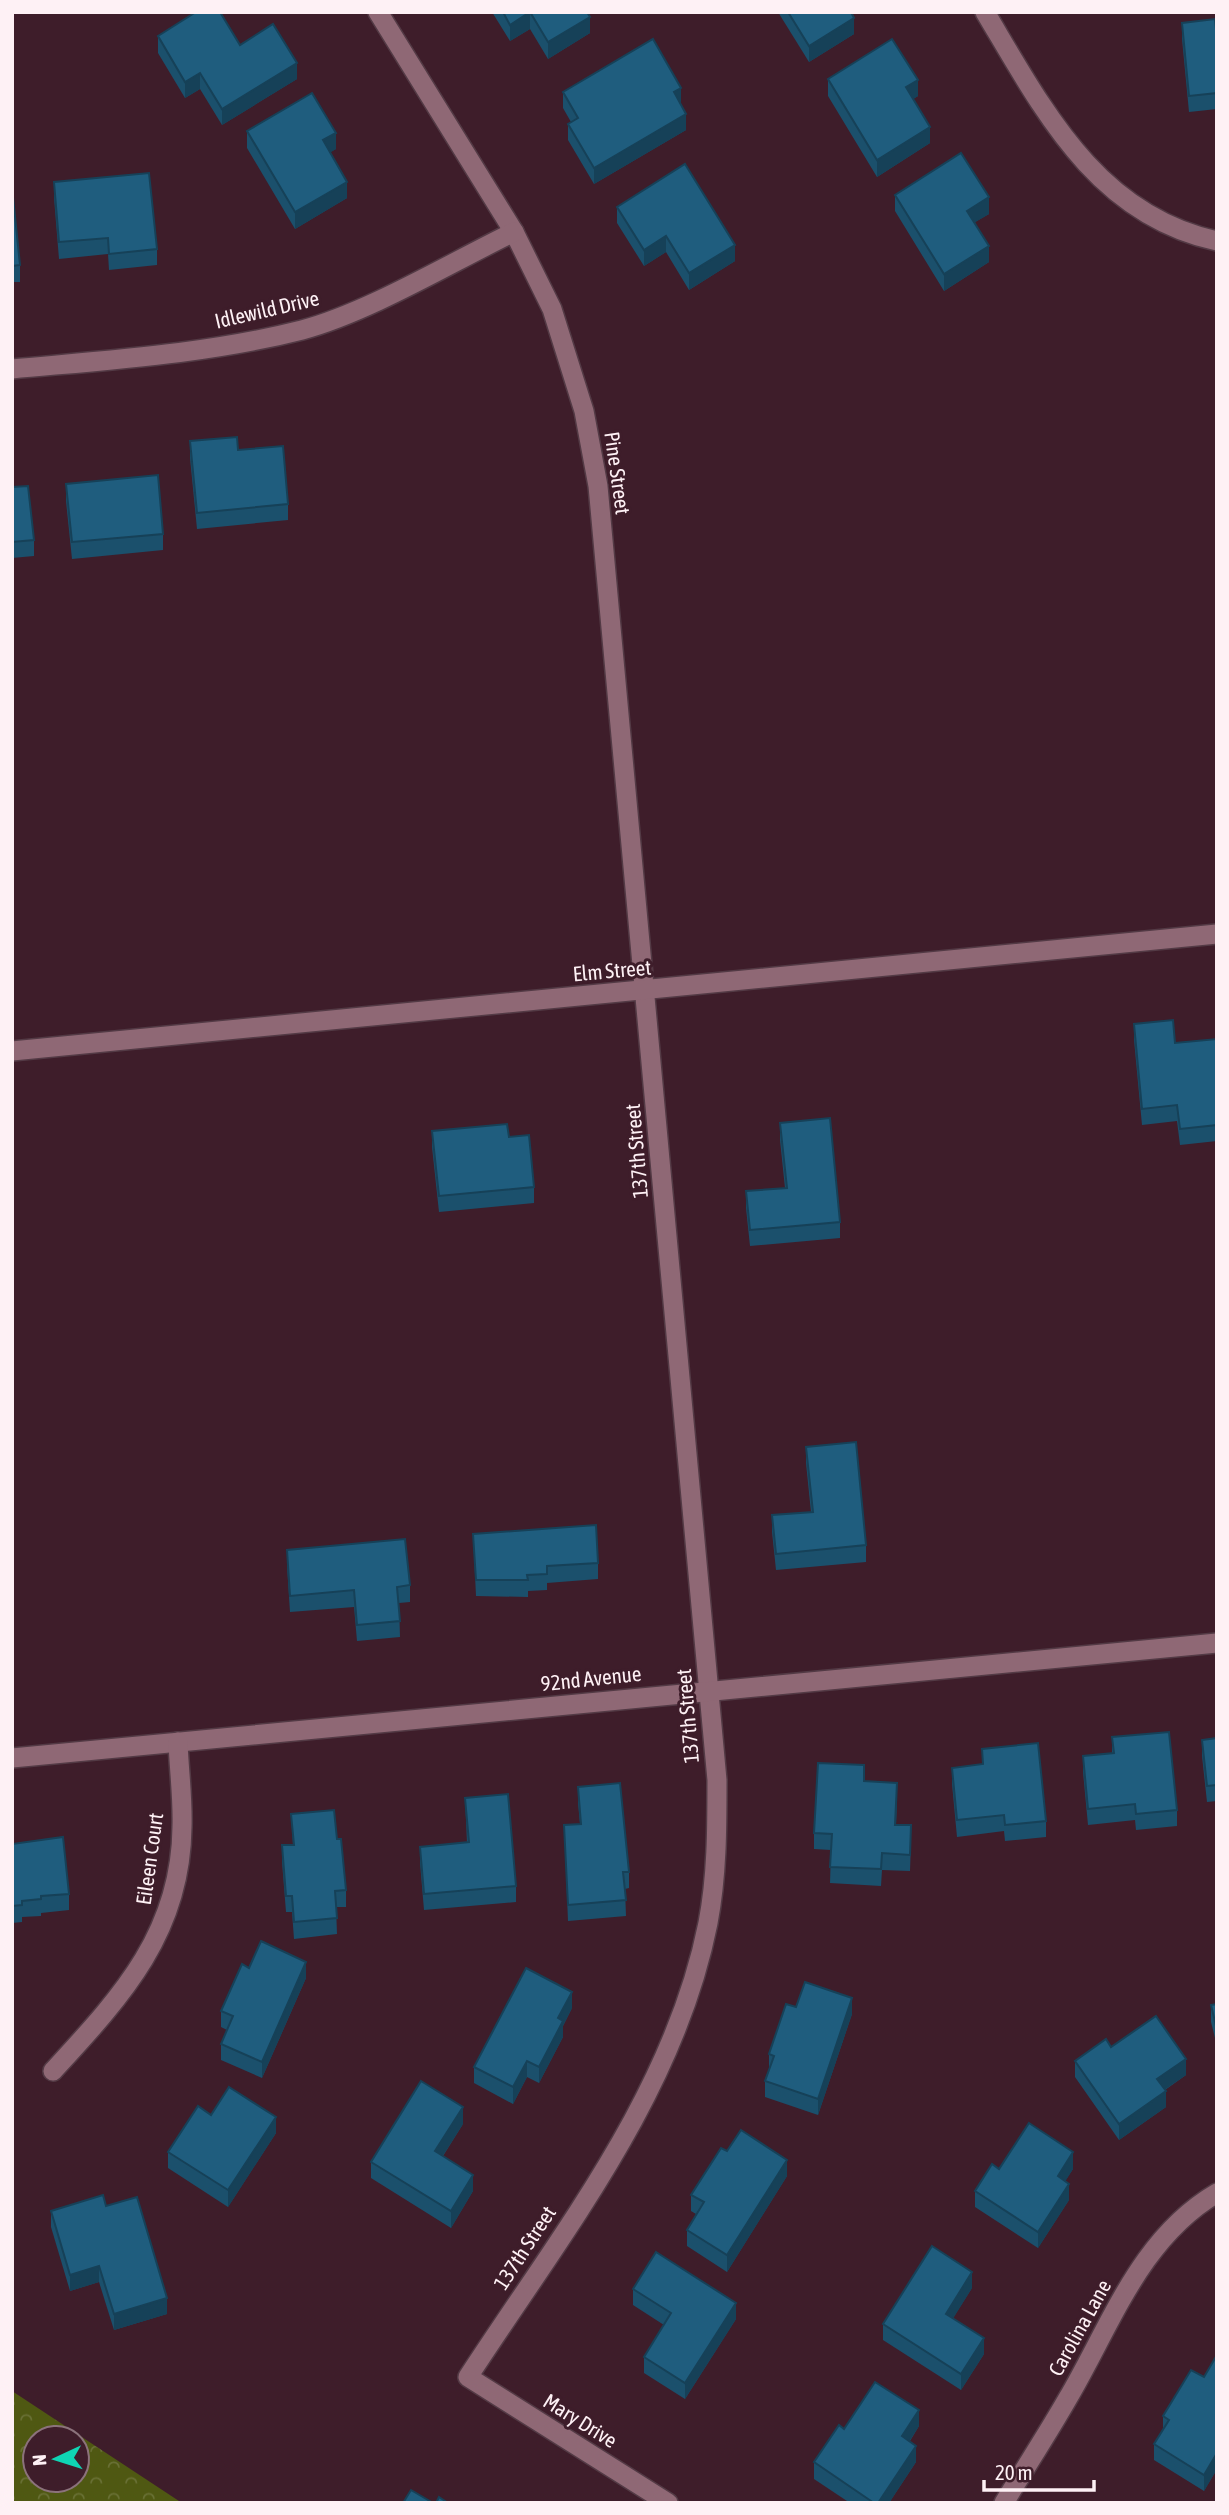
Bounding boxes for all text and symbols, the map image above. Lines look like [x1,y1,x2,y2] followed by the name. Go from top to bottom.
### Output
[212,285,321,333] street label: Idlewild Drive
[600,430,636,516] street label: Pine Street
[572,955,652,985] street label: Elm Street
[620,1103,652,1199] street label: 137th Street
[539,1661,642,1695] street label: 92nd Avenue
[671,1668,703,1764] street label: 137th Street
[131,1811,167,1906] street label: Eileen Court
[488,2201,560,2294] street label: 137th Street
[1043,2275,1115,2380] street label: Carolina Lane
[539,2388,622,2452] street label: Mary Drive
[21,2424,91,2494] north arrow
[984,2448,1094,2492] scale bar
[28,2454,50,2467] text: N
[995,2460,1033,2484] text: 20 m

